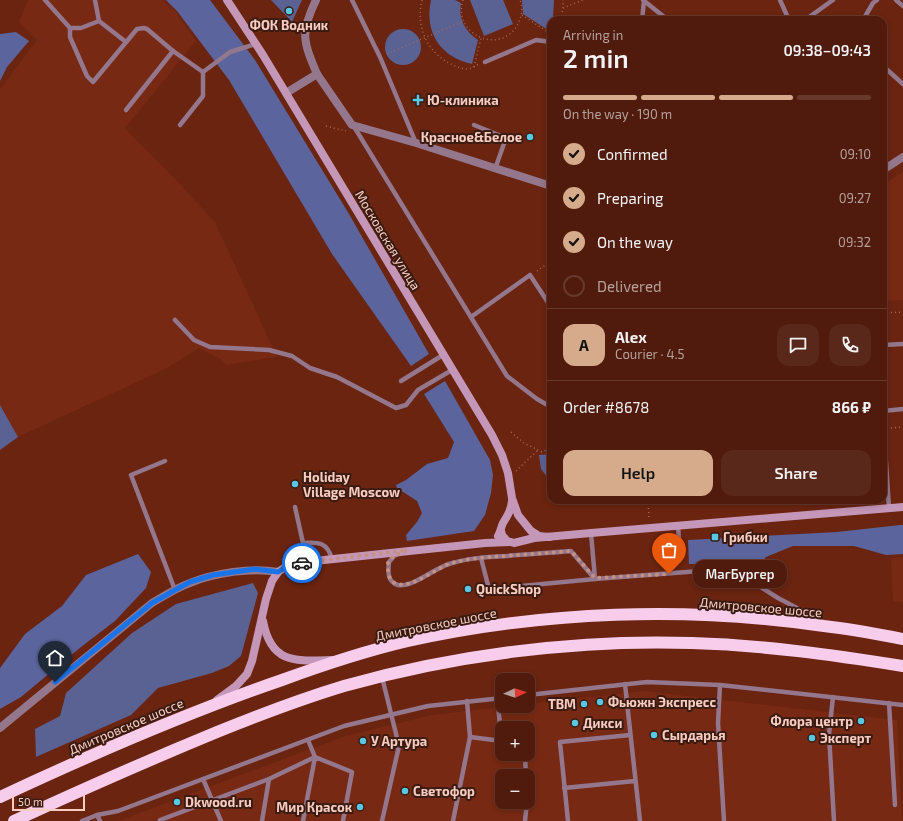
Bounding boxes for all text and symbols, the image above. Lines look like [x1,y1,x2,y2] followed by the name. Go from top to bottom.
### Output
[284,6,294,16] marker: ФОК Водник
[250,17,329,33] place label: ФОК Водник
[563,27,623,43] text: Arriving in
[783,41,871,59] text: 09:38–09:43
[563,42,629,73] text: 2 min
[427,92,499,108] place label: Ю-клиника
[412,94,424,106] marker: Ю-клиника
[563,106,672,122] text: On the way · 190 m
[421,129,522,145] place label: Красное&Белое
[525,132,535,142] marker: Красное&Белое
[563,143,585,165] icon: check
[597,145,668,163] text: Confirmed
[840,146,871,162] text: 09:10
[352,187,424,293] street label: Московская улица
[563,187,585,209] icon: check
[597,189,663,207] text: Preparing
[839,190,871,206] text: 09:27
[563,231,585,253] icon: check
[597,233,673,251] text: On the way
[838,234,871,250] text: 09:32
[597,277,662,295] text: Delivered
[777,324,819,366] button: chat
[829,324,871,366] button: phone
[615,328,647,346] text: Alex
[579,336,589,354] text: A
[615,346,684,362] text: Courier · 4.5
[563,398,649,416] text: Order #8678
[832,398,871,416] text: 866 ₽
[563,450,713,496] button: Help
[721,450,871,496] button: Share
[303,469,400,500] place label: Holiday Village Moscow
[290,479,300,489] marker: Holiday Village Moscow
[723,529,768,545] place label: Грибки
[710,532,720,542] marker: Грибки
[652,533,686,574] pin
[658,539,680,561] icon: bag
[282,543,322,583] courier
[291,552,313,574] icon: car
[693,560,787,588] callout: МагБургер
[706,566,774,582] text: МагБургер
[476,581,541,598] place label: QuickShop
[463,584,473,594] marker: QuickShop
[699,594,823,620] street label: Дмитровское шоссе
[374,604,498,644] street label: Дмитровское шоссе
[38,641,72,682] pin
[44,647,66,669] icon: home
[495,673,535,713] north arrow
[495,673,535,809] map controls
[608,694,716,710] place label: Фьюжн Экспресс
[66,695,186,757] street label: Дмитровское шоссе
[548,696,576,712] place label: ТВМ
[595,697,605,707] marker: Фьюжн Экспресс
[579,699,589,709] marker: ТВМ
[771,713,853,729] place label: Флора центр
[583,715,622,731] place label: Дикси
[856,716,866,726] marker: Флора центр
[570,718,580,728] marker: Дикси
[495,721,535,761] button: +
[662,727,726,743] place label: Сырдарья
[649,730,659,740] marker: Сырдарья
[820,730,872,746] place label: Эксперт
[371,733,427,749] place label: У Артура
[807,733,817,743] marker: Эксперт
[358,736,368,746] marker: У Артура
[495,769,535,809] button: −
[413,783,475,799] place label: Светофор
[400,786,410,796] marker: Светофор
[12,793,85,812] scale bar
[185,794,252,810] place label: Dkwood.ru
[18,795,43,808] text: 50 m
[172,797,182,807] marker: Dkwood.ru
[276,799,353,815] place label: Мир Красок
[355,802,365,812] marker: Мир Красок

